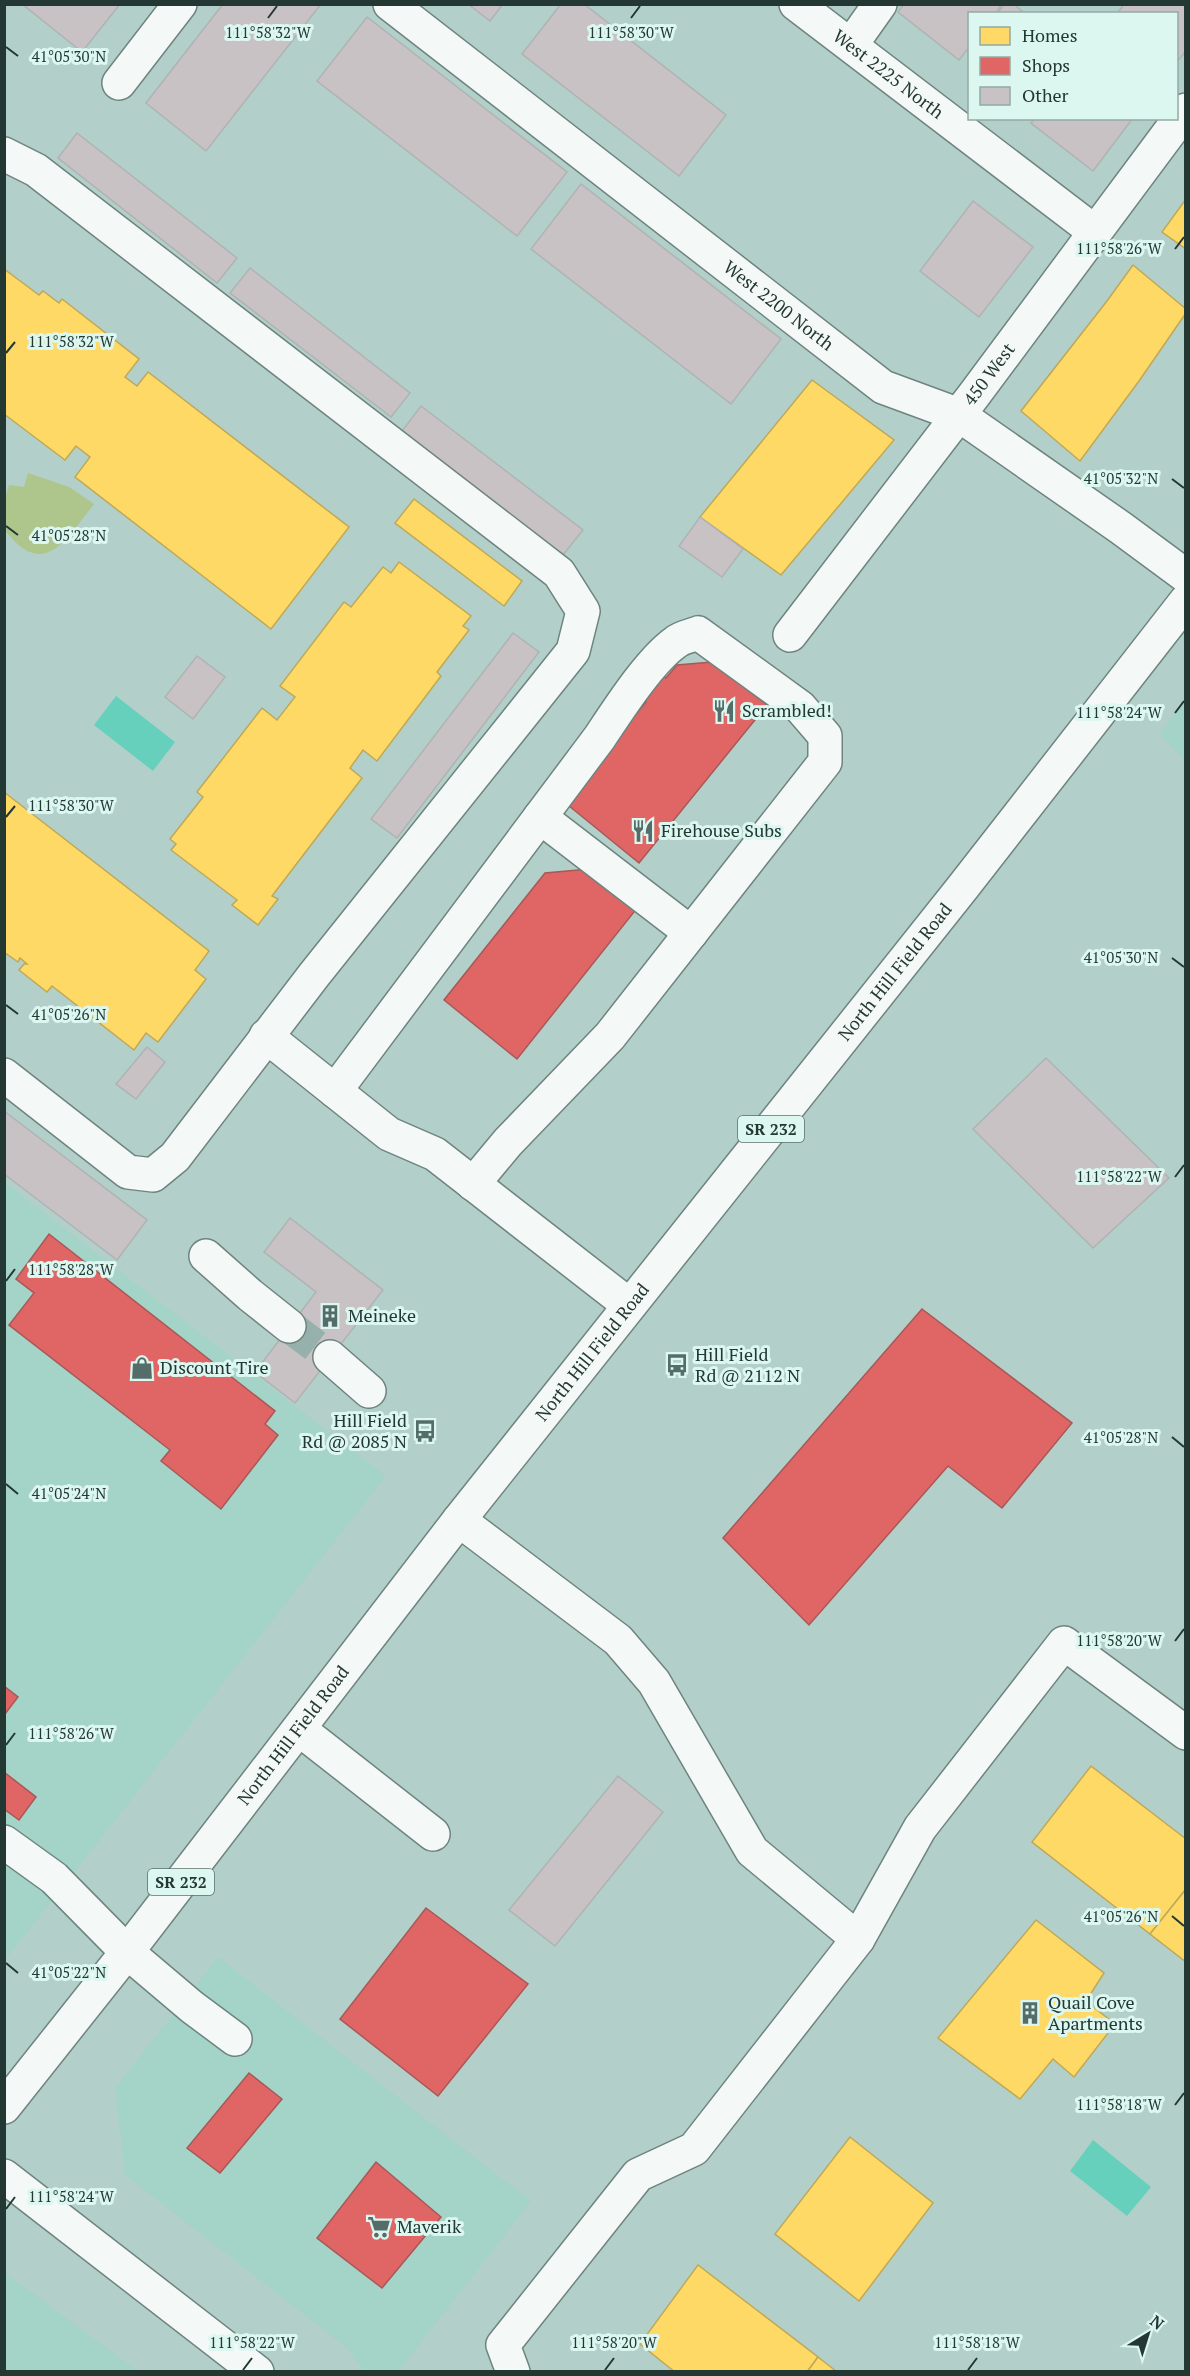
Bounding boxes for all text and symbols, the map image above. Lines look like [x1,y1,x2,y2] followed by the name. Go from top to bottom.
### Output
[968,12,1178,120] legend
[225,22,312,42] text: 111°58'32"W
[588,22,675,42] text: 111°58'30"W
[828,23,950,124] street label: West 2225 North
[1022,23,1077,47] text: Homes
[32,46,106,66] text: 41°05'30"N
[1022,53,1070,77] text: Shops
[1022,83,1069,107] text: Other
[1076,238,1163,258] text: 111°58'26"W
[719,255,840,356] street label: West 2200 North
[28,331,115,351] text: 111°58'32"W
[957,337,1020,410] street label: 450 West
[1084,468,1158,488] text: 41°05'32"N
[32,525,106,545] text: 41°05'28"N
[711,698,737,724] restaurant icon: Scrambled!
[742,698,832,722] place label: Scrambled!
[1076,702,1163,722] text: 111°58'24"W
[28,795,115,815] text: 111°58'30"W
[630,818,656,844] restaurant icon: Firehouse Subs
[661,818,782,842] place label: Firehouse Subs
[832,898,957,1045] street label: North Hill Field Road
[1084,947,1158,967] text: 41°05'30"N
[32,1004,106,1024] text: 41°05'26"N
[738,1116,804,1142] road number: SR 232
[1076,1166,1163,1186] text: 111°58'22"W
[28,1259,115,1279] text: 111°58'28"W
[529,1278,654,1426] street label: North Hill Field Road
[317,1303,343,1329] building icon: Meineke
[348,1303,416,1327] place label: Meineke
[695,1342,800,1387] place label: Hill Field Rd @ 2112 N
[664,1352,690,1378] bus stop icon: Hill Field Rd @ 2112 N
[129,1355,155,1381] shop icon: Discount Tire
[160,1355,269,1379] place label: Discount Tire
[302,1408,407,1453] place label: Hill Field Rd @ 2085 N
[412,1418,438,1444] bus stop icon: Hill Field Rd @ 2085 N
[1084,1427,1158,1447] text: 41°05'28"N
[32,1483,106,1503] text: 41°05'24"N
[1076,1630,1163,1650] text: 111°58'20"W
[231,1660,354,1809] street label: North Hill Field Road
[28,1723,115,1743] text: 111°58'26"W
[148,1869,214,1895] road number: SR 232
[1084,1906,1158,1926] text: 41°05'26"N
[32,1962,106,1982] text: 41°05'22"N
[1048,1990,1143,2035] place label: Quail Cove Apartments
[1017,2000,1043,2026] building icon: Quail Cove Apartments
[1076,2094,1163,2114] text: 111°58'18"W
[28,2186,115,2206] text: 111°58'24"W
[366,2214,392,2240] supermarket icon: Maverik
[397,2214,462,2238] place label: Maverik
[1118,2304,1178,2364] north arrow
[1146,2310,1169,2335] text: N
[209,2332,296,2352] text: 111°58'22"W
[571,2332,658,2352] text: 111°58'20"W
[934,2332,1021,2352] text: 111°58'18"W

